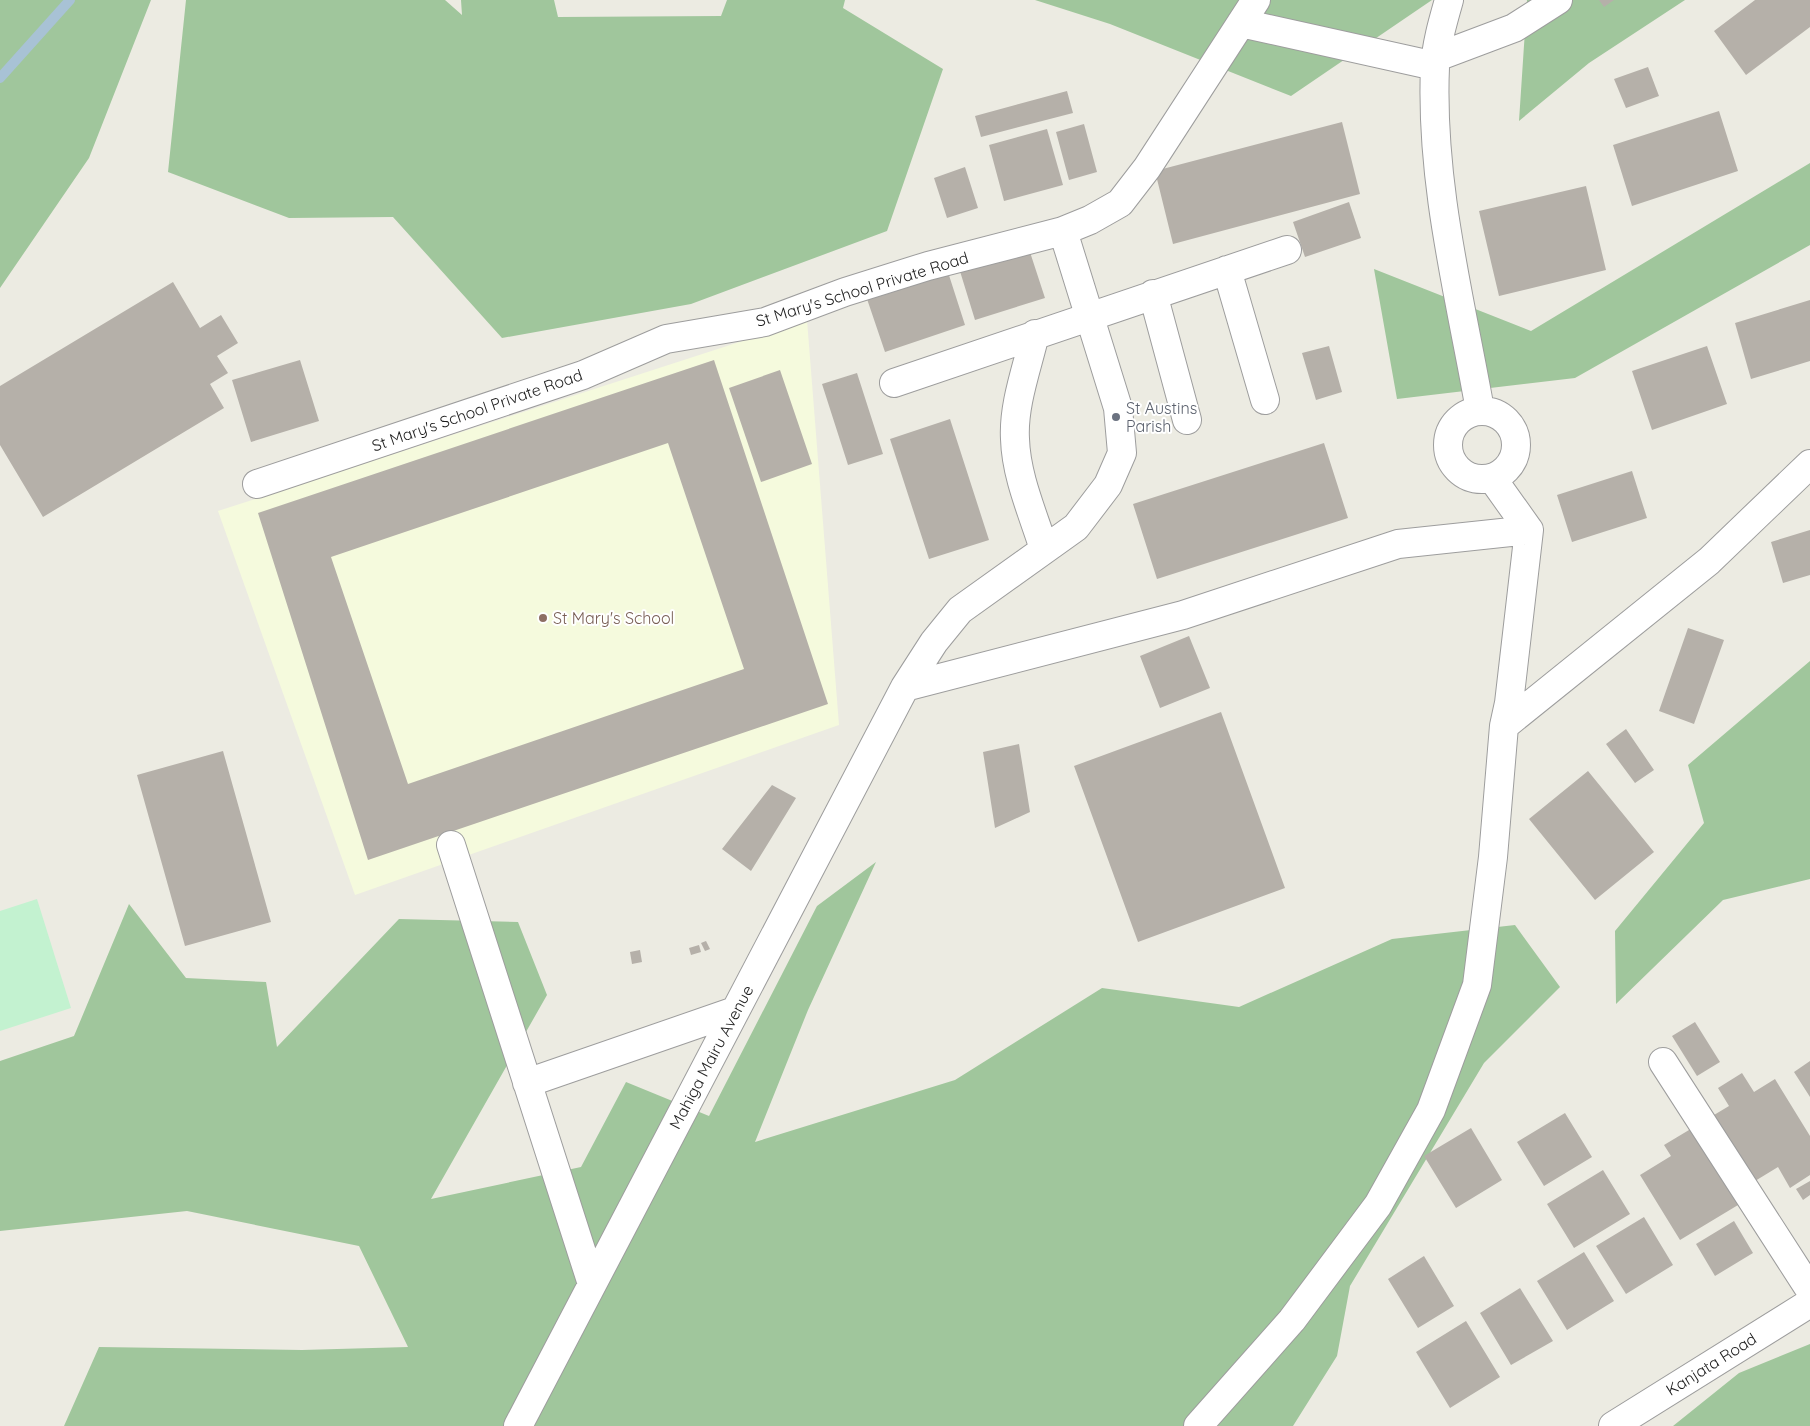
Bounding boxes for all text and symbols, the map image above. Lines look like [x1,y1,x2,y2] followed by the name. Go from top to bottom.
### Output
[753,247,971,331] street label: St Mary's School Private Road
[369,365,585,455] street label: St Mary's School Private Road
[1126,398,1197,436] place label: St Austins Parish
[1110,411,1122,423] marker: St Austins Parish
[553,608,674,628] place label: St Mary's School
[537,612,549,624] marker: St Mary's School
[665,982,757,1132] street label: Mahiga Mairu Avenue
[1662,1328,1760,1400] street label: Kanjata Road

